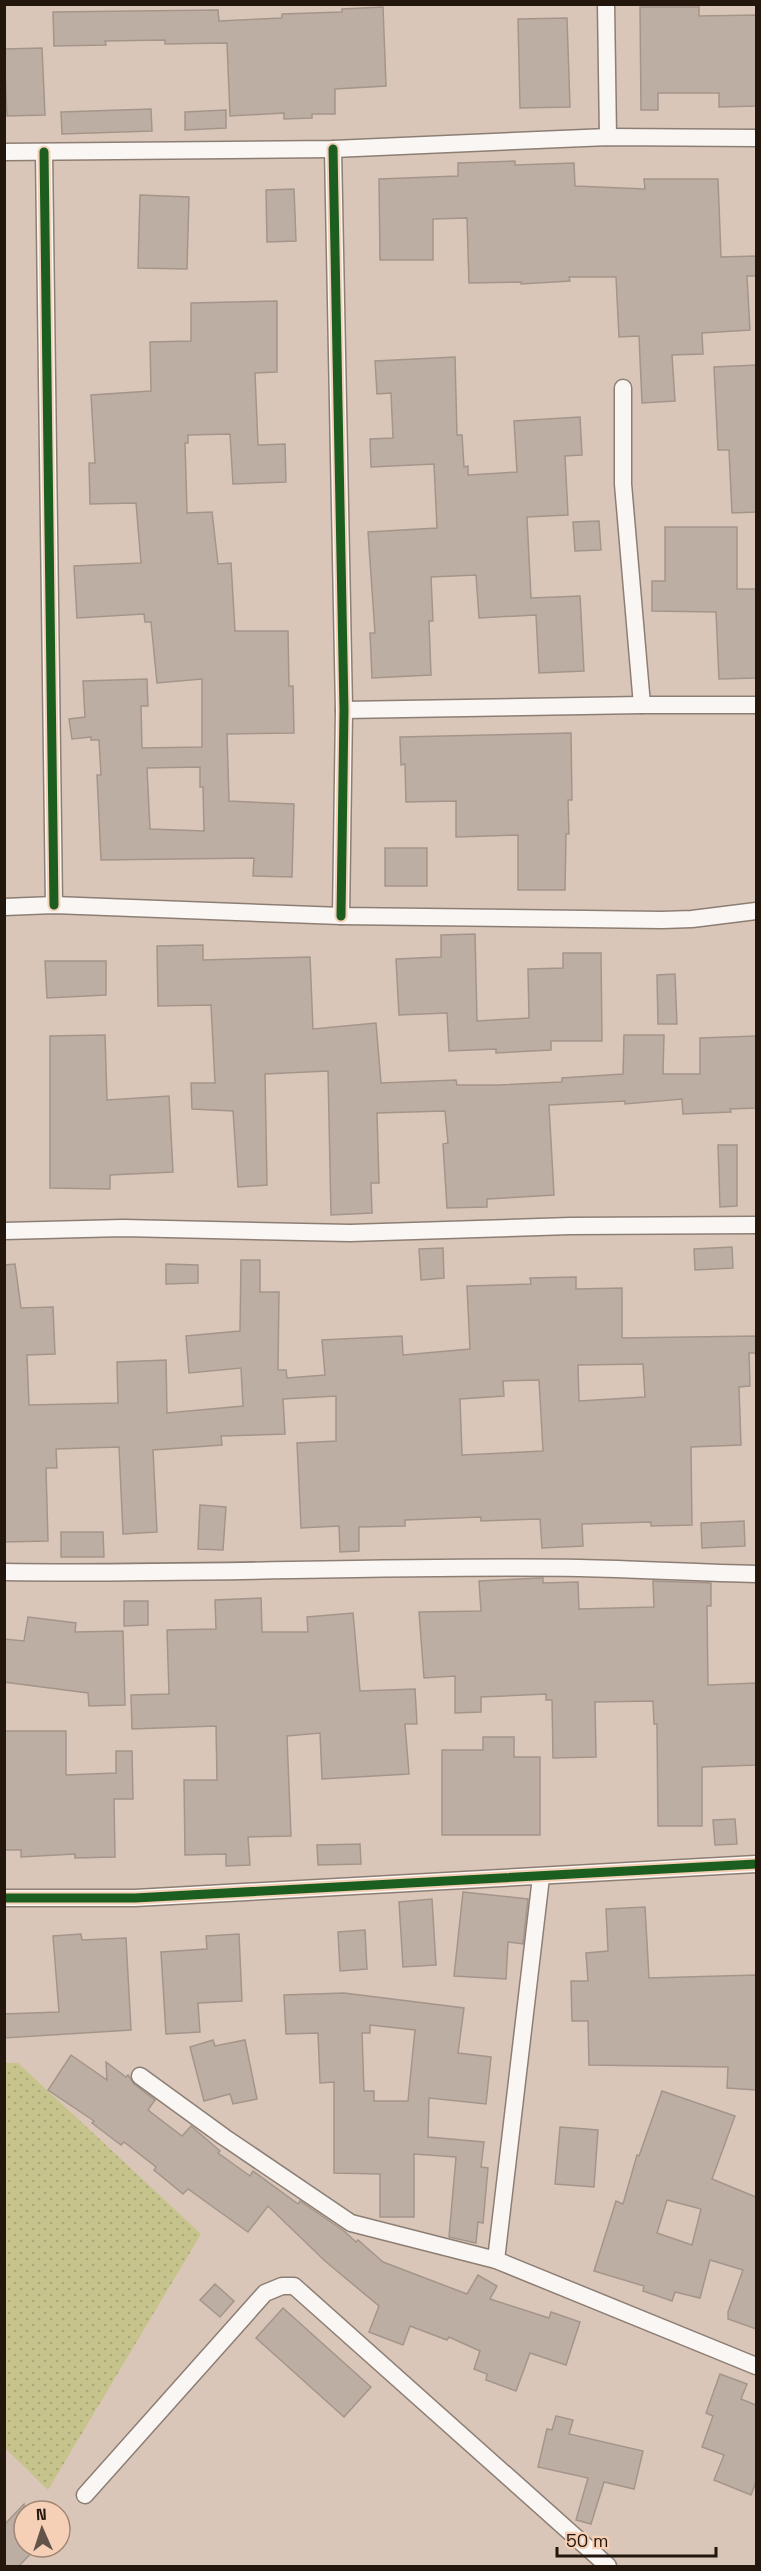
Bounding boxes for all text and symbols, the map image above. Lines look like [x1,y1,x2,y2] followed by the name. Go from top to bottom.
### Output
[12,2499,72,2559] north arrow
[35,2504,47,2525] text: N
[557,2520,716,2558] scale bar
[566,2529,608,2552] text: 50 m

